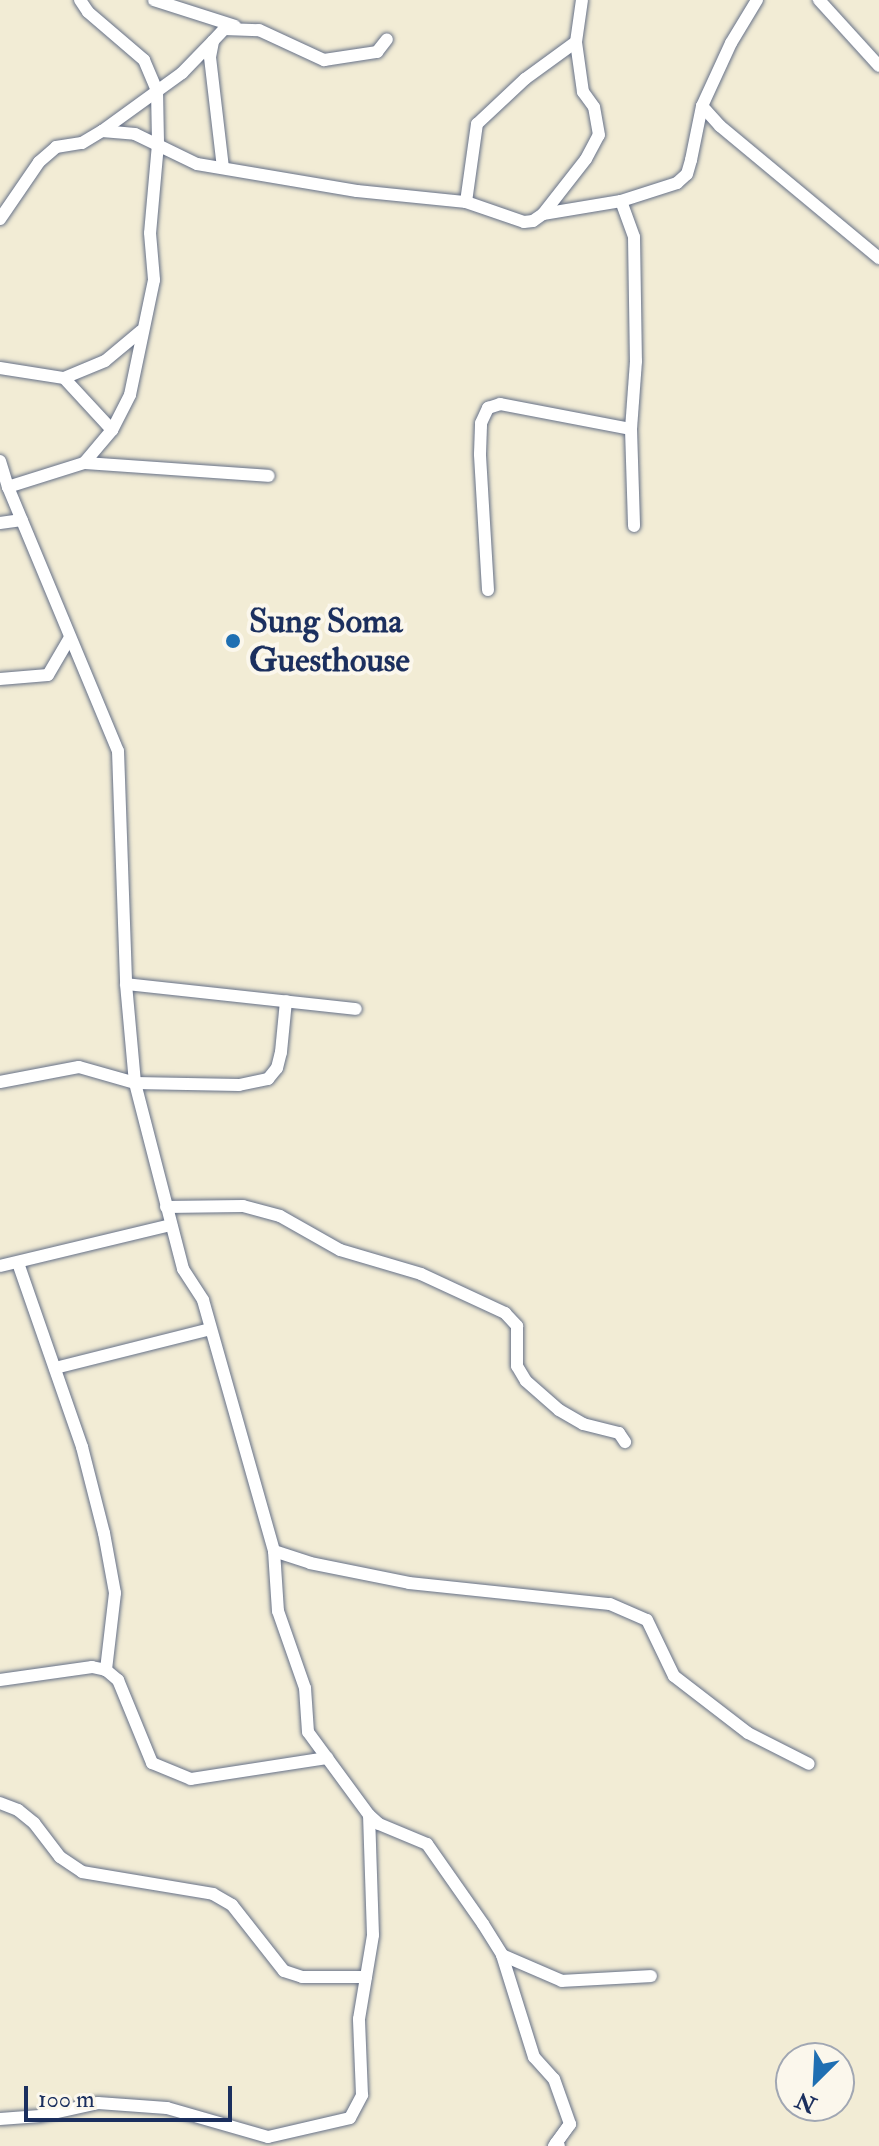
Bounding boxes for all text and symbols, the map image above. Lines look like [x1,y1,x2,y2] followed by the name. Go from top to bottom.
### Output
[249,601,410,680] place label: Sung Soma Guesthouse
[224,632,242,650] marker: Sung Soma Guesthouse
[775,2042,855,2122] north arrow
[28,2070,236,2120] scale bar
[38,2084,95,2115] text: 100 m
[791,2085,821,2119] text: N

